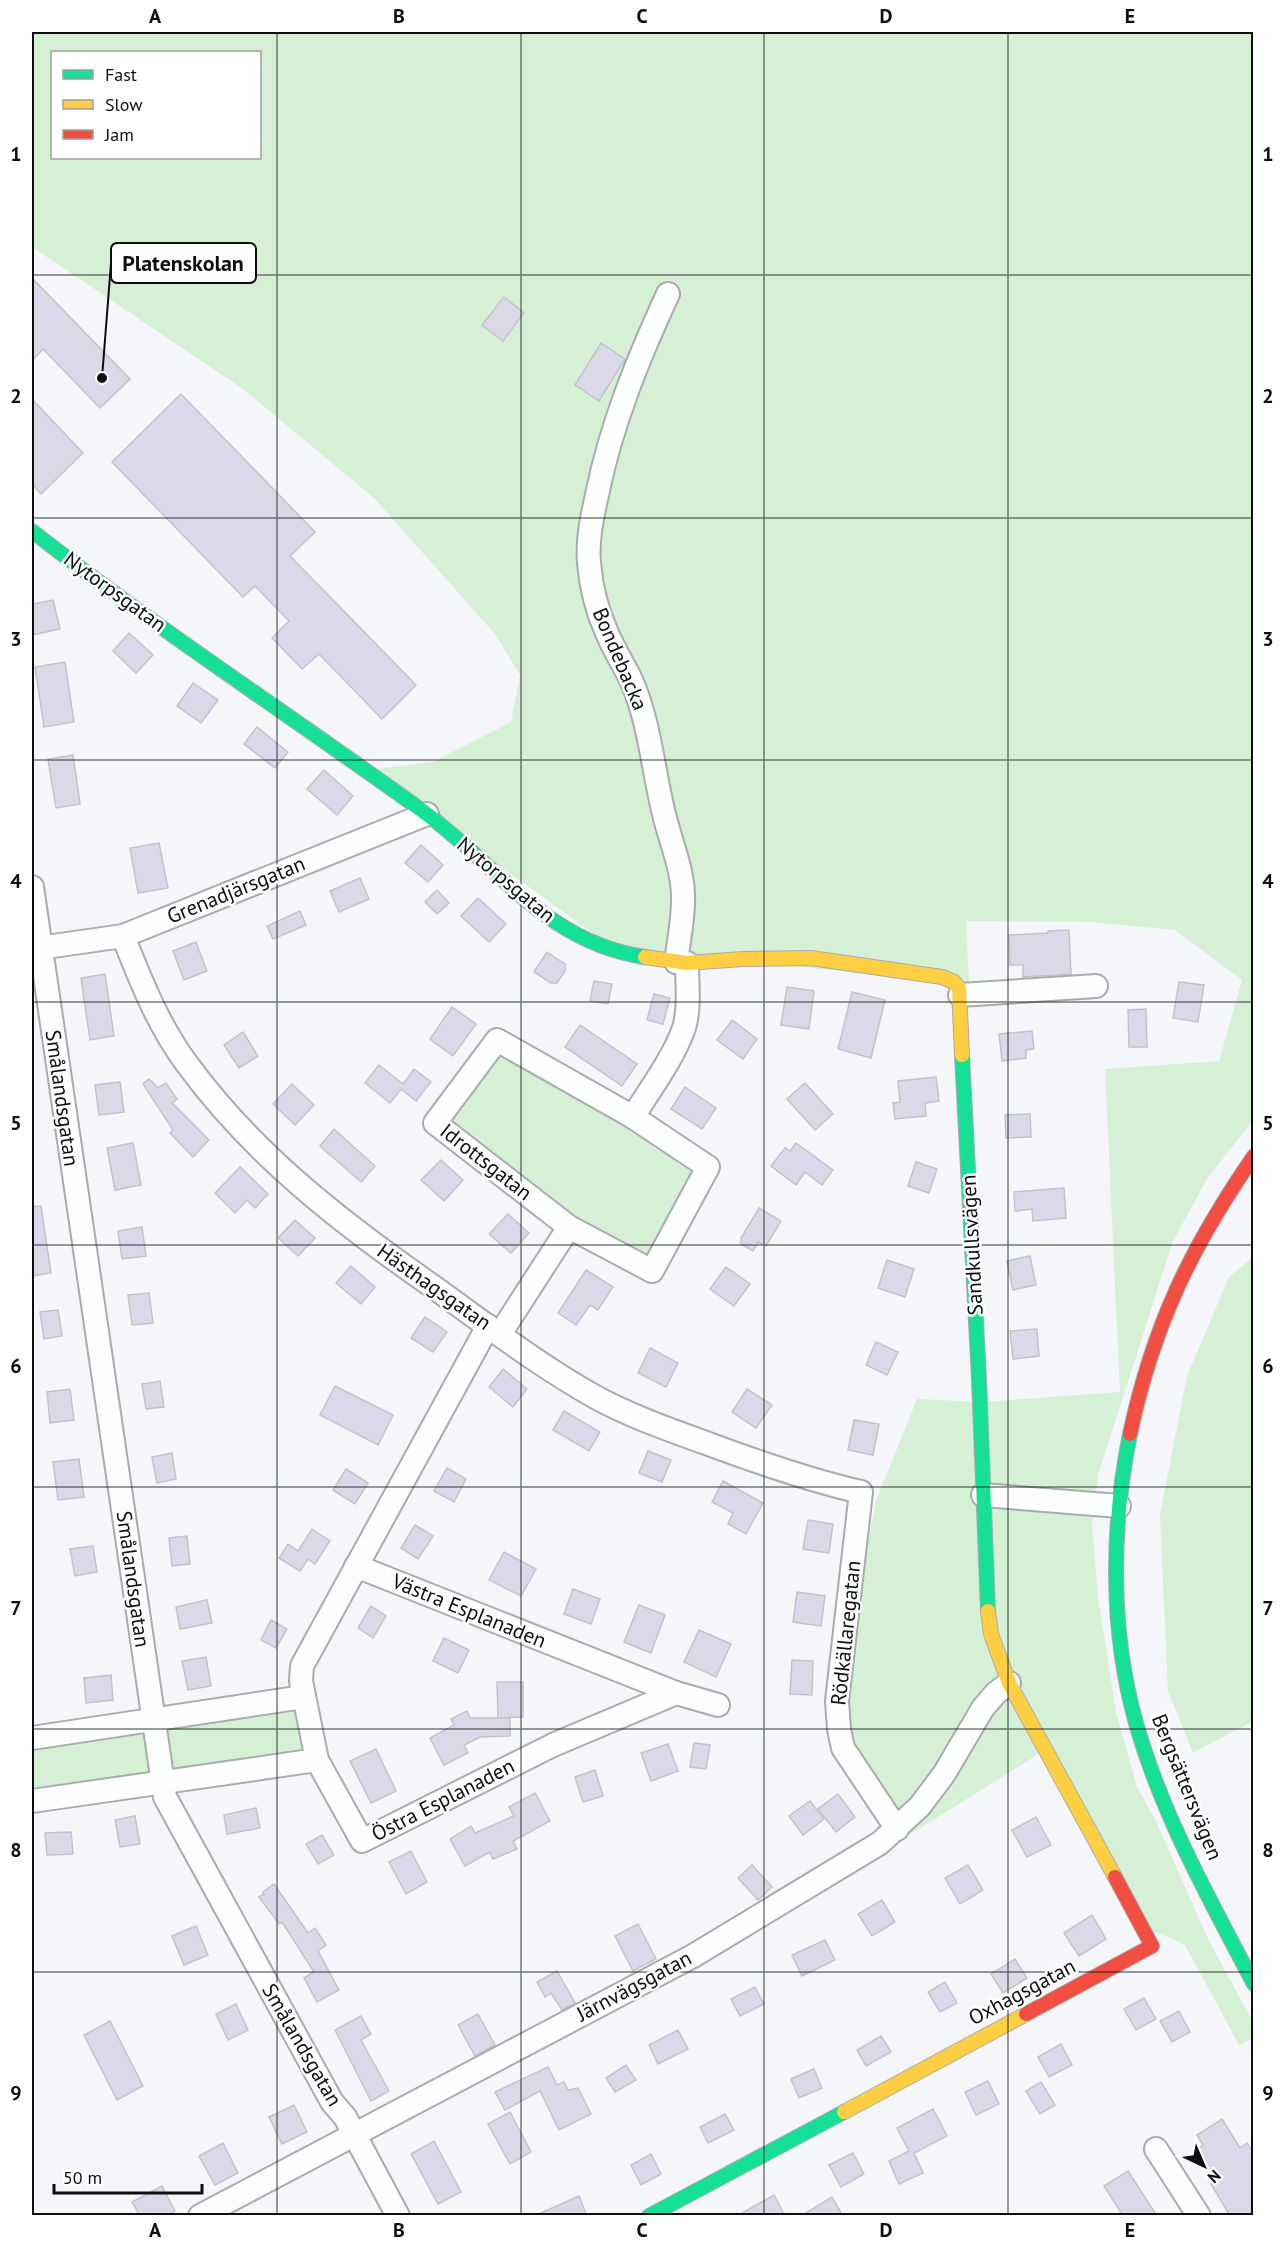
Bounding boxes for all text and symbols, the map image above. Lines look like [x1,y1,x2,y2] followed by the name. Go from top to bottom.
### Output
[149,3,162,29] text: A
[393,3,405,29] text: B
[636,3,648,29] text: C
[880,3,893,29] text: D
[1125,3,1135,29] text: E
[51,51,261,159] legend
[105,63,137,86] text: Fast
[105,93,143,116] text: Slow
[104,123,134,146] text: Jam
[10,141,22,167] text: 1
[1262,141,1274,167] text: 1
[111,243,256,283] callout: Platenskolan
[122,249,244,277] text: Platenskolan
[10,383,22,409] text: 2
[1262,383,1274,409] text: 2
[59,545,172,638] street label: Nytorpsgatan
[587,604,654,714] street label: Bondebacka
[10,626,22,652] text: 3
[1262,626,1274,652] text: 3
[452,831,561,929] street label: Nytorpsgatan
[163,850,309,930] street label: Grenadjärsgatan
[10,868,22,894] text: 4
[1262,868,1274,894] text: 4
[40,1028,85,1168] street label: Smålandsgatan
[10,1110,22,1136] text: 5
[1262,1110,1274,1136] text: 5
[435,1117,538,1206] street label: Idrottsgatan
[954,1174,989,1316] street label: Sandkullsvägen
[372,1237,497,1336] street label: Hästhagsgatan
[10,1353,22,1379] text: 6
[1262,1353,1274,1379] text: 6
[111,1509,156,1649] street label: Smålandsgatan
[824,1559,867,1707] street label: Rödkällaregatan
[387,1567,550,1654] street label: Västra Esplanaden
[10,1595,22,1621] text: 7
[1262,1595,1274,1621] text: 7
[1146,1710,1229,1864] street label: Bergsättersvägen
[367,1752,519,1847] street label: Östra Esplanaden
[10,1837,22,1863] text: 8
[1262,1837,1274,1863] text: 8
[571,1944,696,2028] street label: Järnvägsgatan
[964,1952,1080,2031] street label: Oxhagsgatan
[256,1978,349,2111] street label: Smålandsgatan
[10,2080,22,2106] text: 9
[1262,2080,1274,2106] text: 9
[1174,2136,1234,2196] north arrow
[54,2157,202,2195] scale bar
[63,2166,102,2189] text: 50 m
[1204,2166,1225,2188] text: N
[149,2217,162,2243] text: A
[393,2217,405,2243] text: B
[636,2217,648,2243] text: C
[880,2217,893,2243] text: D
[1125,2217,1135,2243] text: E

